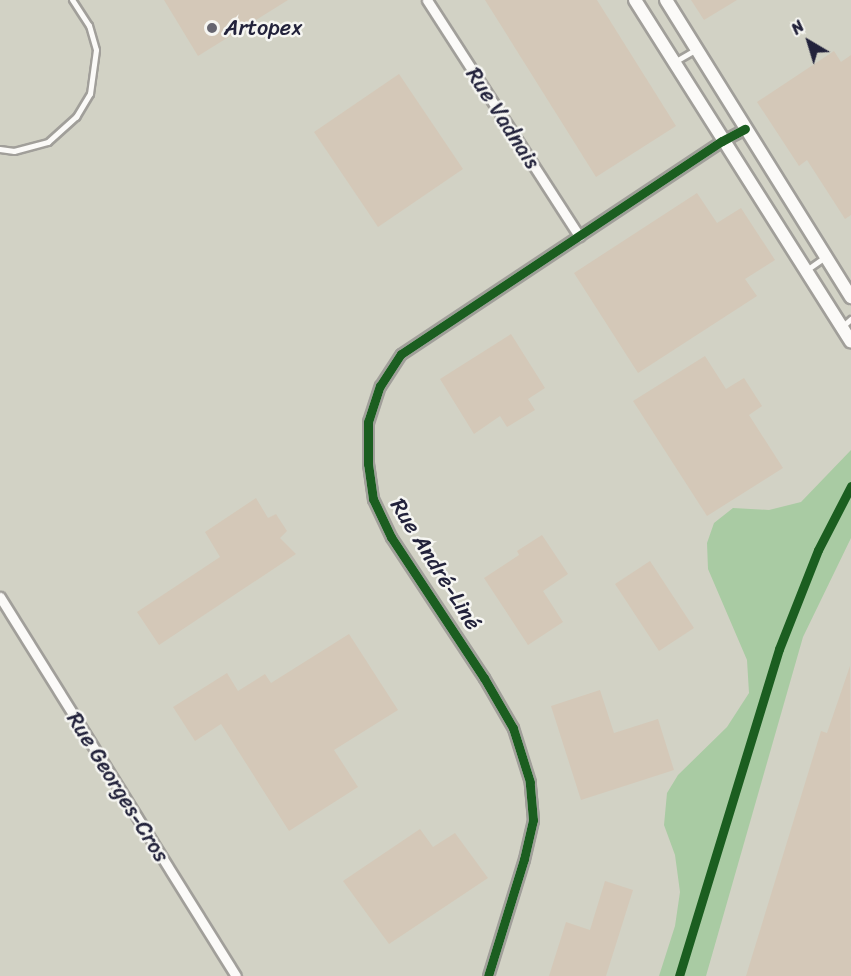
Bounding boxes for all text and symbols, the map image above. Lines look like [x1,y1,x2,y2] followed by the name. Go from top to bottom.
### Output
[779,12,839,72] north arrow
[784,13,811,42] text: N
[224,15,302,41] place label: Artopex
[205,21,219,35] marker: Artopex
[461,63,545,173] street label: Rue Vadnais
[385,493,487,635] street label: Rue André-Liné
[61,707,175,867] street label: Rue Georges-Cros

